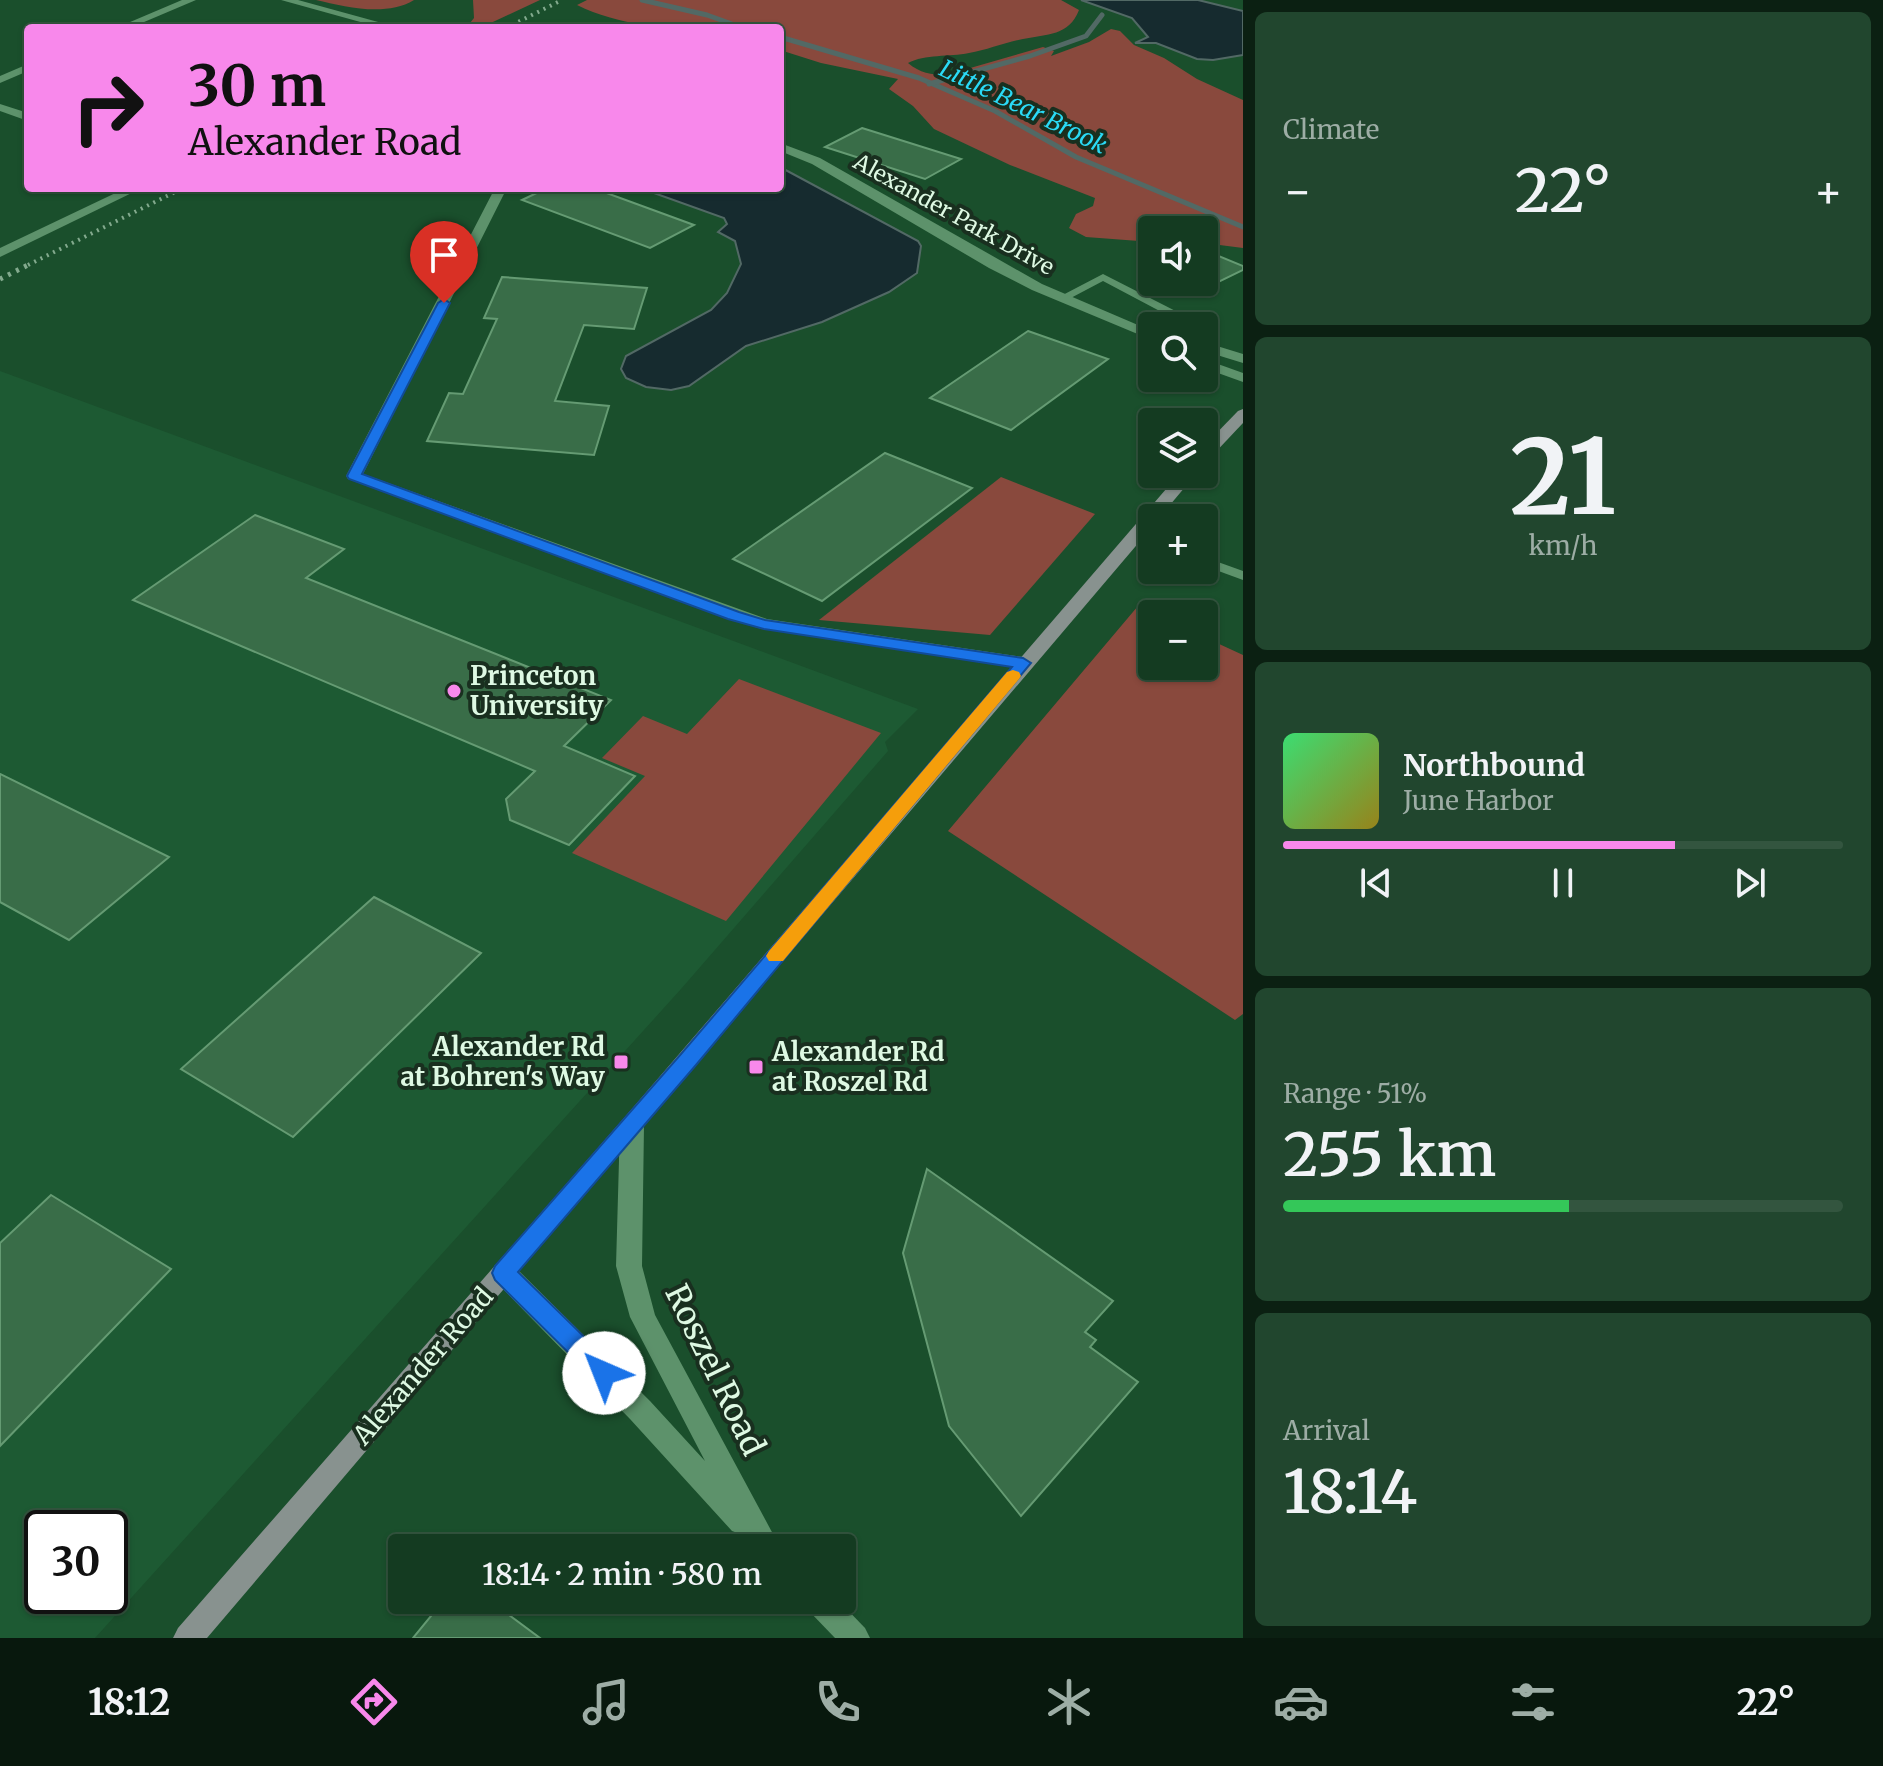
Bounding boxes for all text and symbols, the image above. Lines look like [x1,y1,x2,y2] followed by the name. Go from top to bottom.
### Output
[188,51,326,121] text: 30 m
[934,53,1112,160] water label: Little Bear Brook
[56,56,160,160] icon: right
[1283,113,1379,146] text: Climate
[188,120,461,165] text: Alexander Road
[848,147,1059,281] street label: Alexander Park Drive
[1515,153,1611,228] text: 22°
[1283,164,1312,219] text: −
[1814,164,1843,219] text: +
[1138,216,1218,680] map controls
[1138,216,1218,296] button: sound
[410,221,478,303] pin
[422,233,466,277] icon: arrive
[1138,312,1218,392] button: search
[1138,408,1218,488] button: layers
[1510,412,1616,542] text: 21
[1138,504,1218,584] button: +
[1529,529,1597,562] text: km/h
[1138,600,1218,680] button: −
[470,659,604,722] place label: Princeton University
[445,682,463,700] marker: Princeton University
[1403,746,1585,784] text: Northbound
[1403,784,1554,817] text: June Harbor
[1354,861,1398,905] icon: previous
[1541,861,1585,905] icon: pause
[1728,861,1772,905] icon: next
[401,1030,606,1093] place label: Alexander Rd at Bohren's Way
[771,1035,945,1098] place label: Alexander Rd at Roszel Rd
[612,1053,630,1071] marker: Alexander Rd at Bohren's Way
[747,1058,765,1076] marker: Alexander Rd at Roszel Rd
[1283,1077,1427,1110] text: Range · 51%
[1283,1117,1496,1192] text: 255 km
[656,1278,774,1462] street label: Roszel Road
[345,1280,500,1452] street label: Alexander Road
[562,1331,646,1415] position arrow
[1283,1414,1370,1447] text: Arrival
[1283,1454,1417,1529] text: 18:14
[24,1510,128,1614] speed limit sign: 30
[482,1555,762,1593] text: 18:14 · 2 min · 580 m
[346,1674,402,1730] icon: directions
[578,1674,634,1730] icon: music
[810,1674,866,1730] icon: phone
[1041,1674,1097,1730] icon: climate
[1273,1674,1329,1730] icon: car
[1505,1674,1561,1730] icon: filters
[88,1680,170,1725] text: 18:12
[1737,1680,1795,1725] text: 22°

